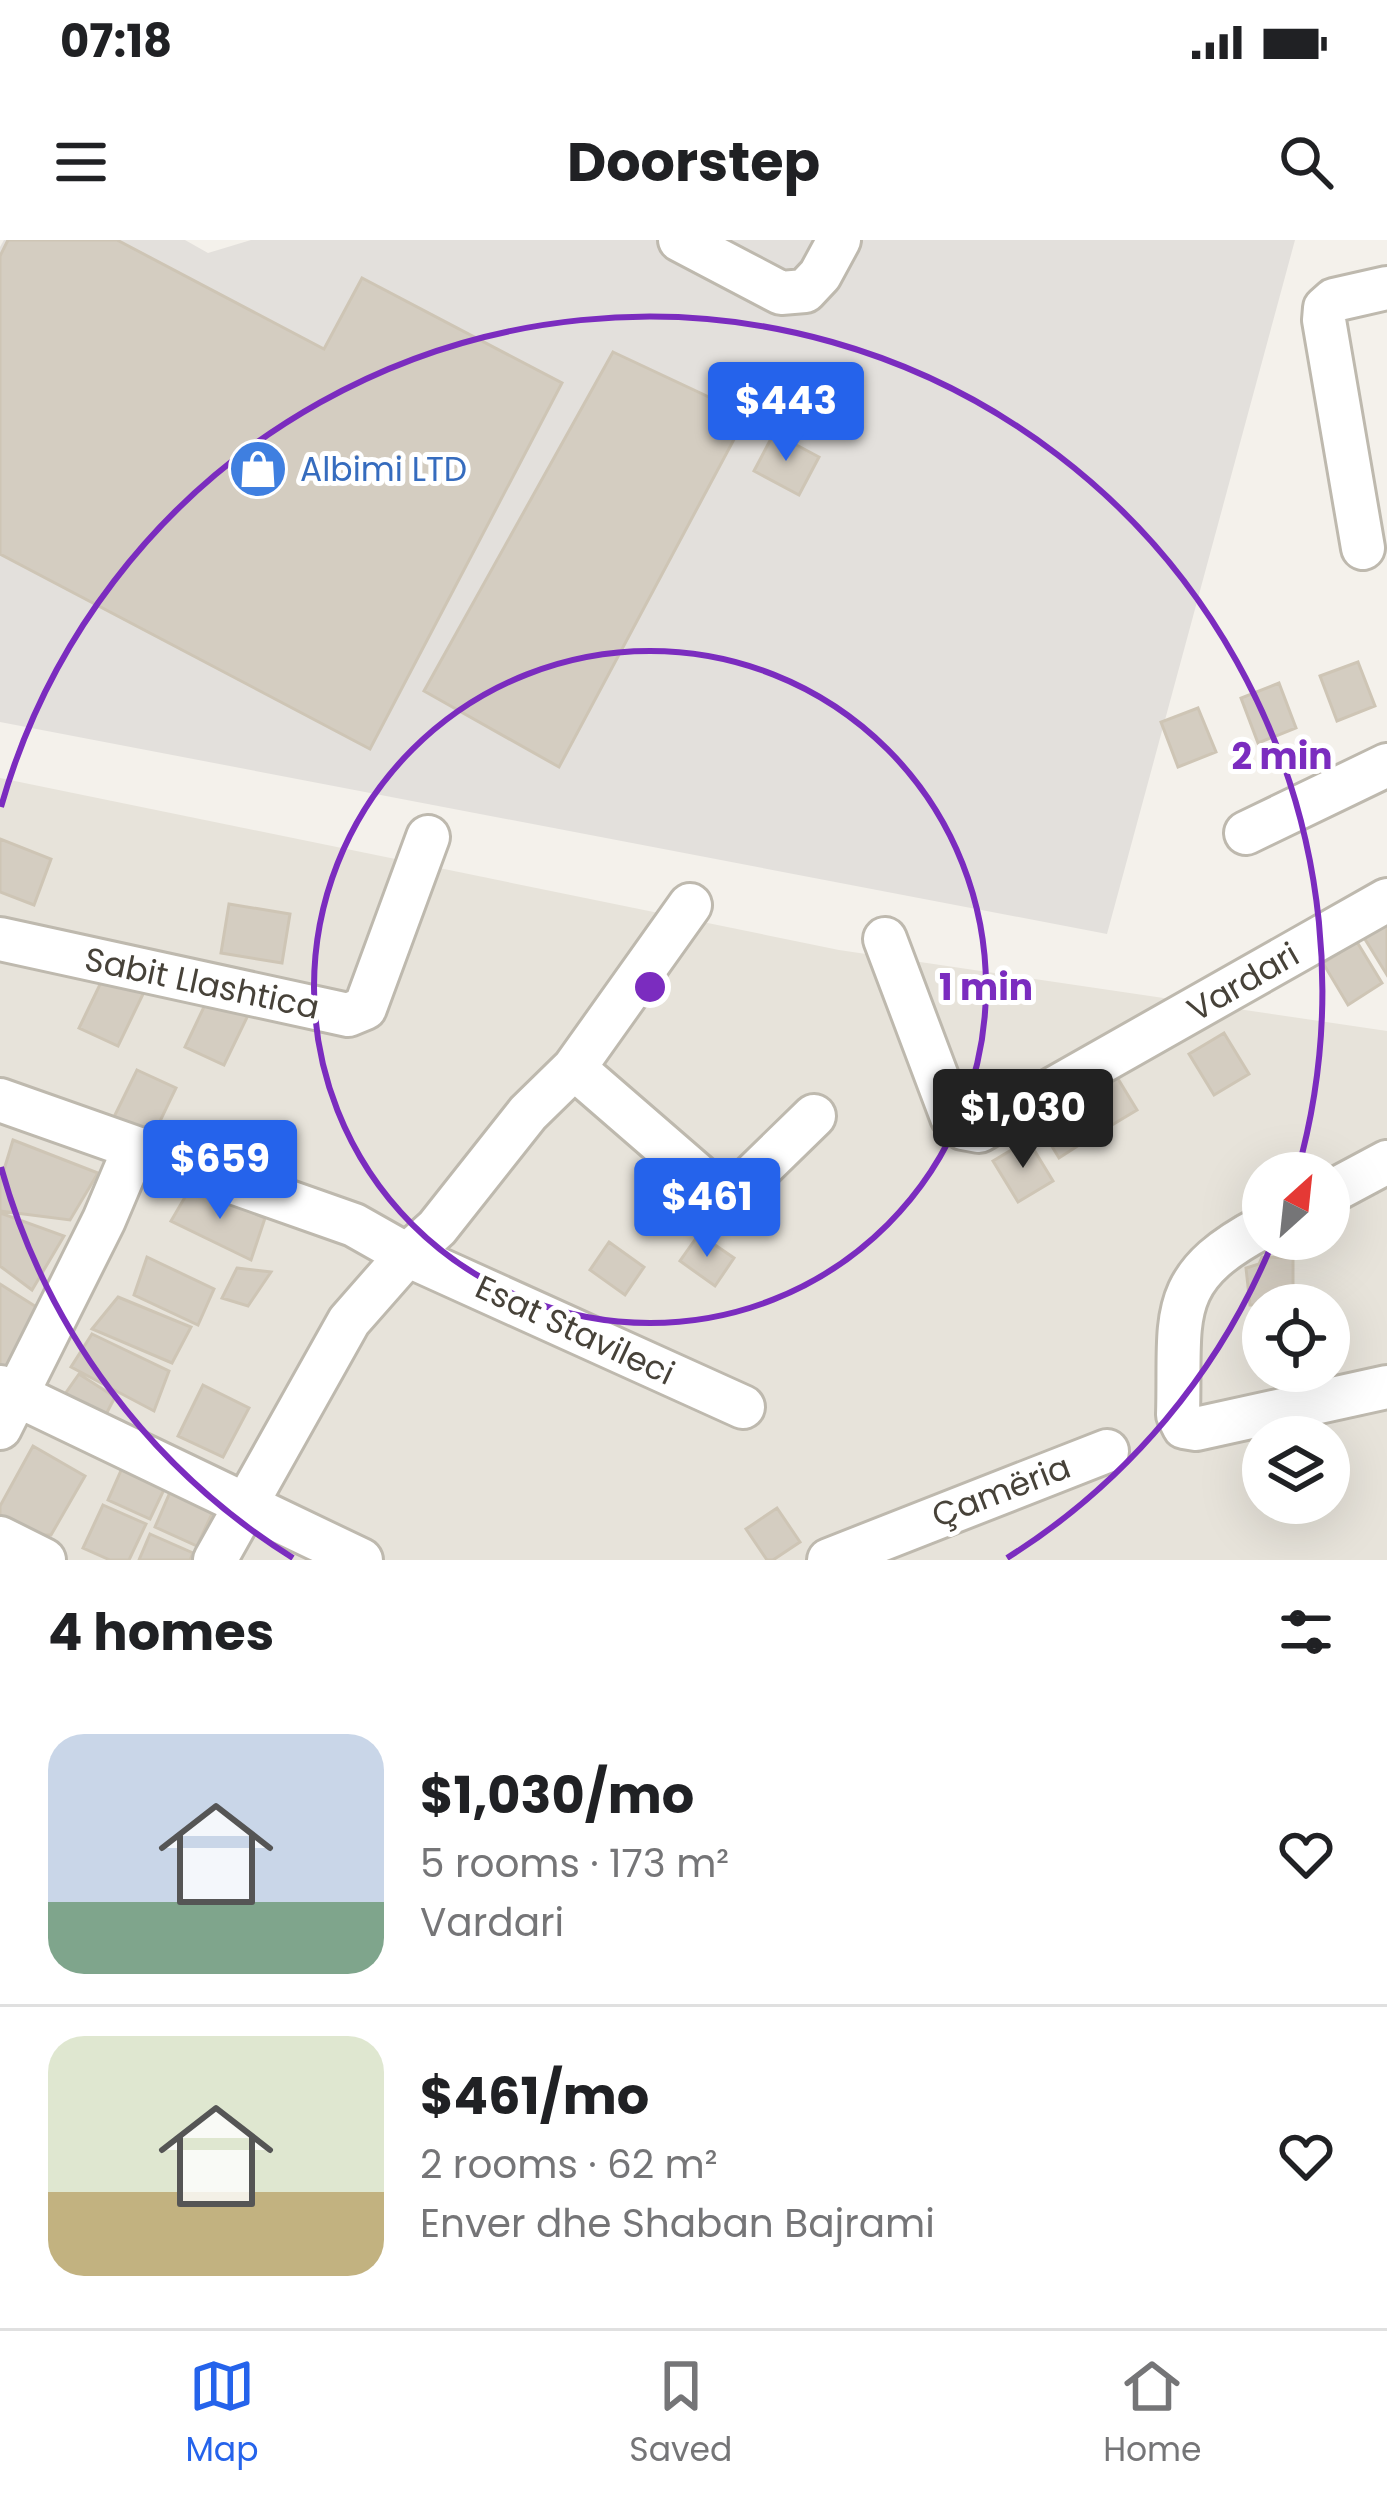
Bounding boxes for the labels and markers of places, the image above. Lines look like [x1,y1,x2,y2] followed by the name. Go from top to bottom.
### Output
[715,362,857,464] pin: $443
[227,438,289,500] shop icon: Albimi LTD
[300,446,467,493] place label: Albimi LTD
[629,966,671,1008] centre of rings
[925,1069,1121,1171] pin: $1,030
[149,1120,291,1222] pin: $659
[636,1158,778,1260] pin: $461

